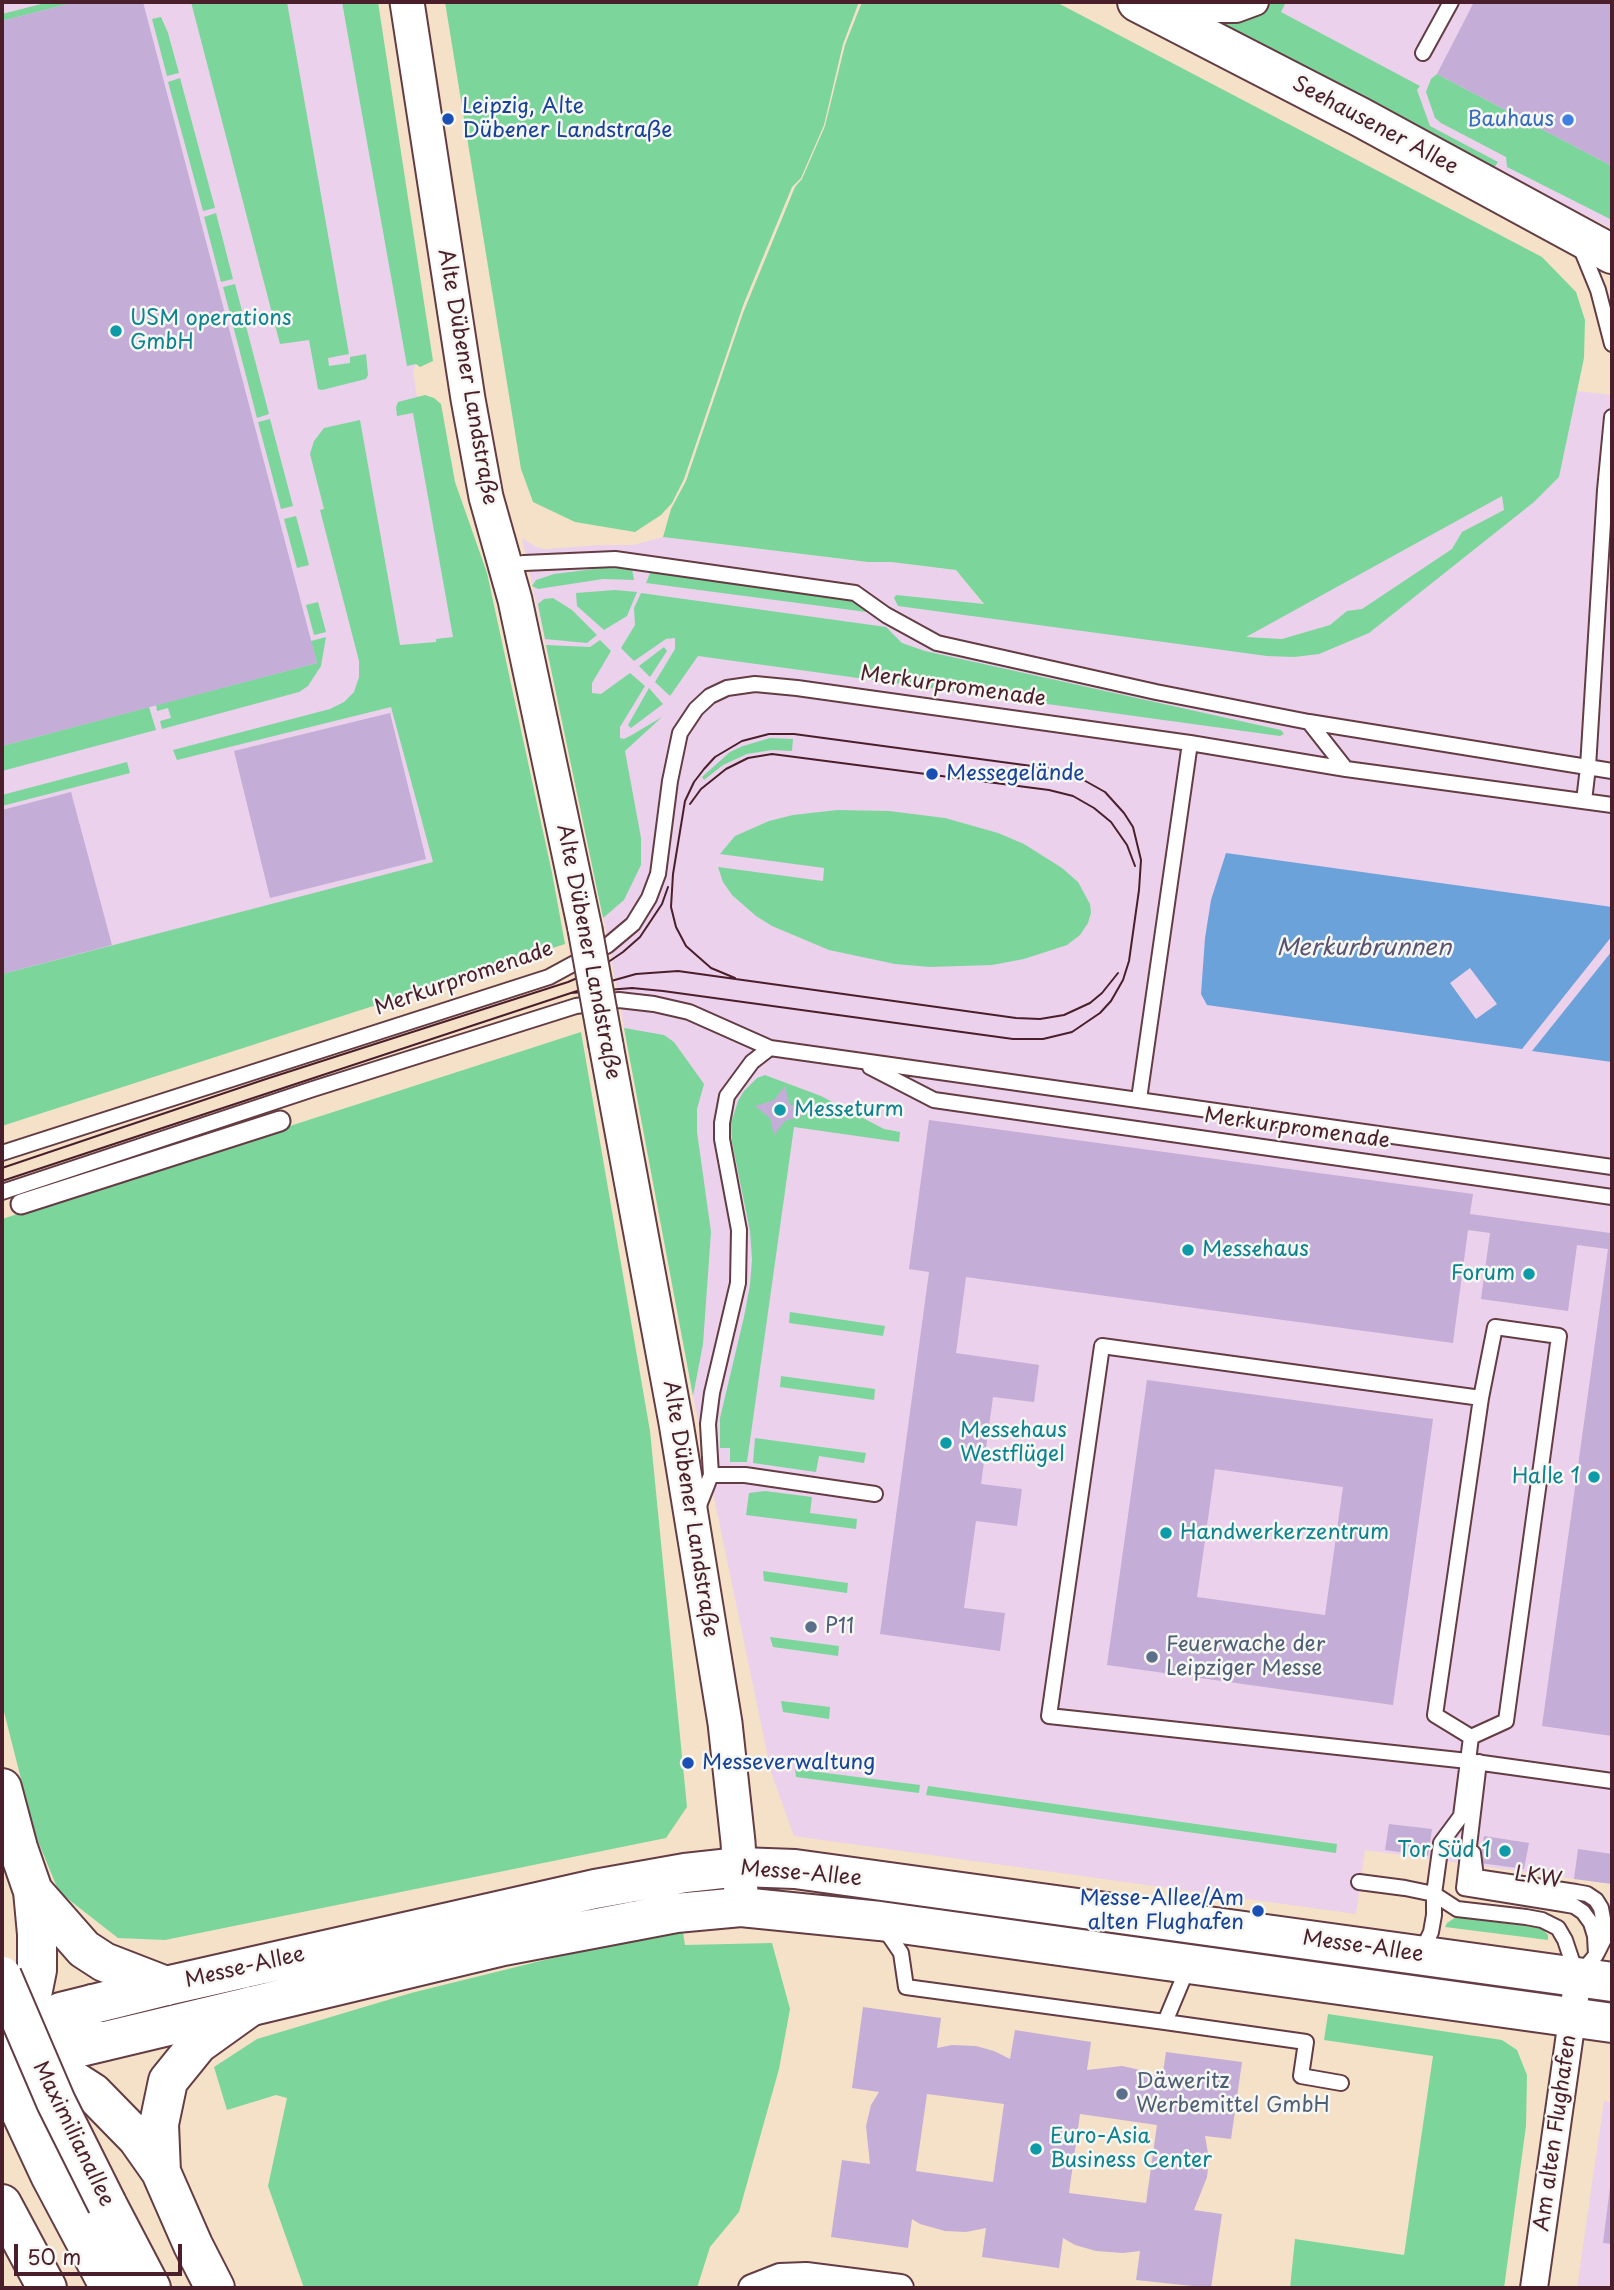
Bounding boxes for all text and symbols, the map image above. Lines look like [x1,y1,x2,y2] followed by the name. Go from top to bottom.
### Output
[1288,72,1462,180] street label: Seehausener Allee
[462,94,672,144] place label: Leipzig, Alte Dübener Landstraße
[1467,107,1554,133] place label: Bauhaus
[440,111,456,127] marker: Leipzig, Alte Dübener Landstraße
[1560,112,1576,128] marker: Bauhaus
[432,247,502,507] street label: Alte Dübener Landstraße
[130,306,292,356] place label: USM operations GmbH
[108,323,124,339] marker: USM operations GmbH
[859,661,1047,713] street label: Merkurpromenade
[946,761,1085,787] place label: Messegelände
[924,766,940,782] marker: Messegelände
[551,822,625,1082] street label: Alte Dübener Landstraße
[1277,935,1451,963] water label: Merkurbrunnen
[371,937,557,1021] street label: Merkurpromenade
[794,1097,904,1123] place label: Messeturm
[772,1102,788,1118] marker: Messeturm
[1203,1103,1391,1155] street label: Merkurpromenade
[1202,1237,1309,1263] place label: Messehaus
[1180,1242,1196,1258] marker: Messehaus
[1451,1261,1515,1287] place label: Forum
[1521,1266,1537,1282] marker: Forum
[657,1379,723,1639] street label: Alte Dübener Landstraße
[960,1418,1067,1468] place label: Messehaus Westflügel
[938,1435,954,1451] marker: Messehaus Westflügel
[1512,1464,1580,1490] place label: Halle 1
[1586,1469,1602,1485] marker: Halle 1
[1180,1520,1389,1546] place label: Handwerkerzentrum
[1158,1525,1174,1541] marker: Handwerkerzentrum
[825,1614,854,1640] place label: P11
[803,1619,819,1635] marker: P11
[1166,1632,1325,1682] place label: Feuerwache der Leipziger Messe
[1144,1649,1160,1665] marker: Feuerwache der Leipziger Messe
[702,1750,875,1776] place label: Messeverwaltung
[680,1755,696,1771] marker: Messeverwaltung
[1397,1838,1491,1864] place label: Tor Süd 1
[1497,1843,1513,1859] marker: Tor Süd 1
[739,1856,863,1892] street label: Messe-Allee
[1512,1862,1564,1894] street label: LKW
[1080,1886,1244,1936] place label: Messe-Allee/Am alten Flughafen
[1250,1903,1266,1919] marker: Messe-Allee/Am alten Flughafen
[1301,1926,1425,1968] street label: Messe-Allee
[183,1942,307,1994] street label: Messe-Allee
[1530,2033,1582,2233] street label: Am alten Flughafen
[27,2057,119,2211] street label: Maximilianallee
[1136,2069,1330,2119] place label: Däweritz Werbemittel GmbH
[1114,2086,1130,2102] marker: Däweritz Werbemittel GmbH
[1050,2124,1212,2174] place label: Euro-Asia Business Center
[1028,2141,1044,2157] marker: Euro-Asia Business Center
[18,2230,186,2274] scale bar
[27,2240,81,2272] text: 50 m

